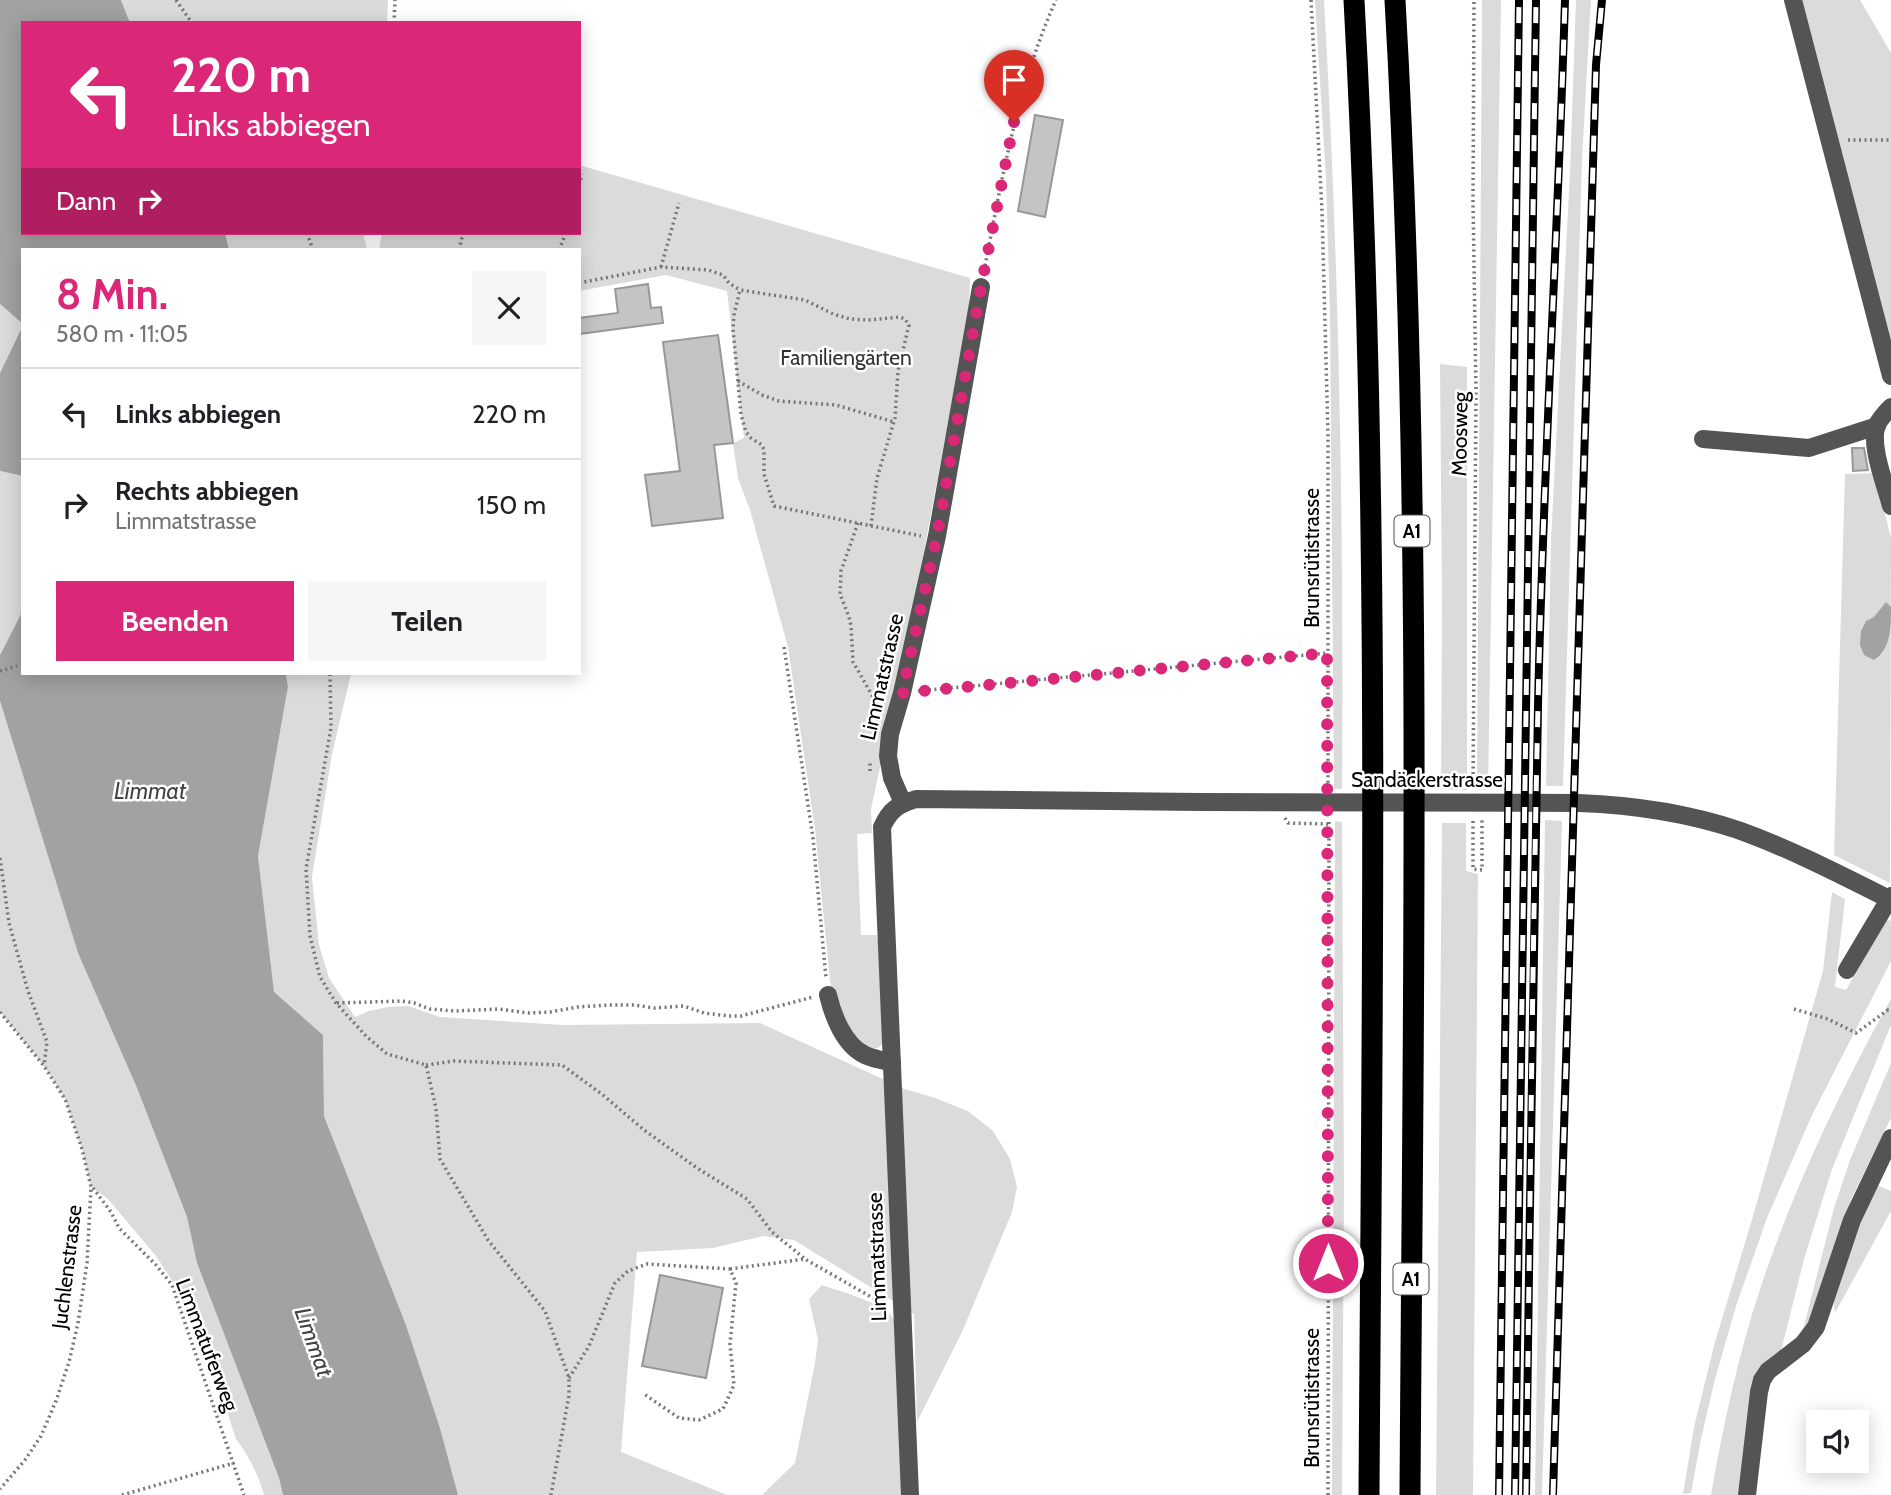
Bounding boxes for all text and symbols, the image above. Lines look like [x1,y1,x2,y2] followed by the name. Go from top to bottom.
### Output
[171,45,311,104] text: 220 m
[56,49,147,140] icon: left
[984,50,1044,122] pin
[995,61,1033,99] icon: arrive
[171,105,371,144] text: Links abbiegen
[130,182,168,220] icon: right
[56,185,116,217] text: Dann
[56,268,168,320] text: 8 Min.
[472,271,546,345] button: close
[56,320,188,348] text: 580 m · 11:05
[780,345,912,370] park label: Familiengärten
[1446,391,1473,477] street label: Moosweg
[56,395,94,433] icon: left
[115,398,281,430] text: Links abbiegen
[472,398,546,430] text: 220 m
[115,475,299,507] text: Rechts abbiegen
[56,486,94,524] icon: right
[1299,488,1324,628] street label: Brunsrütistrasse
[477,489,546,521] text: 150 m
[115,507,257,535] text: Limmatstrasse
[1394,516,1430,546] road number: A1
[56,581,294,661] button: Beenden
[308,581,546,661] button: Teilen
[855,611,908,743] street label: Limmatstrasse
[1351,767,1503,792] street label: Sandäckerstrasse
[114,777,187,805] water label: Limmat
[862,1192,891,1322] street label: Limmatstrasse
[46,1203,87,1331] street label: Juchlenstrasse
[1291,1226,1365,1300] position arrow
[1394,1264,1428,1294] road number: A1
[171,1275,244,1415] street label: Limmatuferweg
[289,1303,340,1381] water label: Limmat
[1299,1328,1324,1468] street label: Brunsrütistrasse
[1806,1410,1869,1473] map controls
[1806,1410,1869,1473] button: sound

